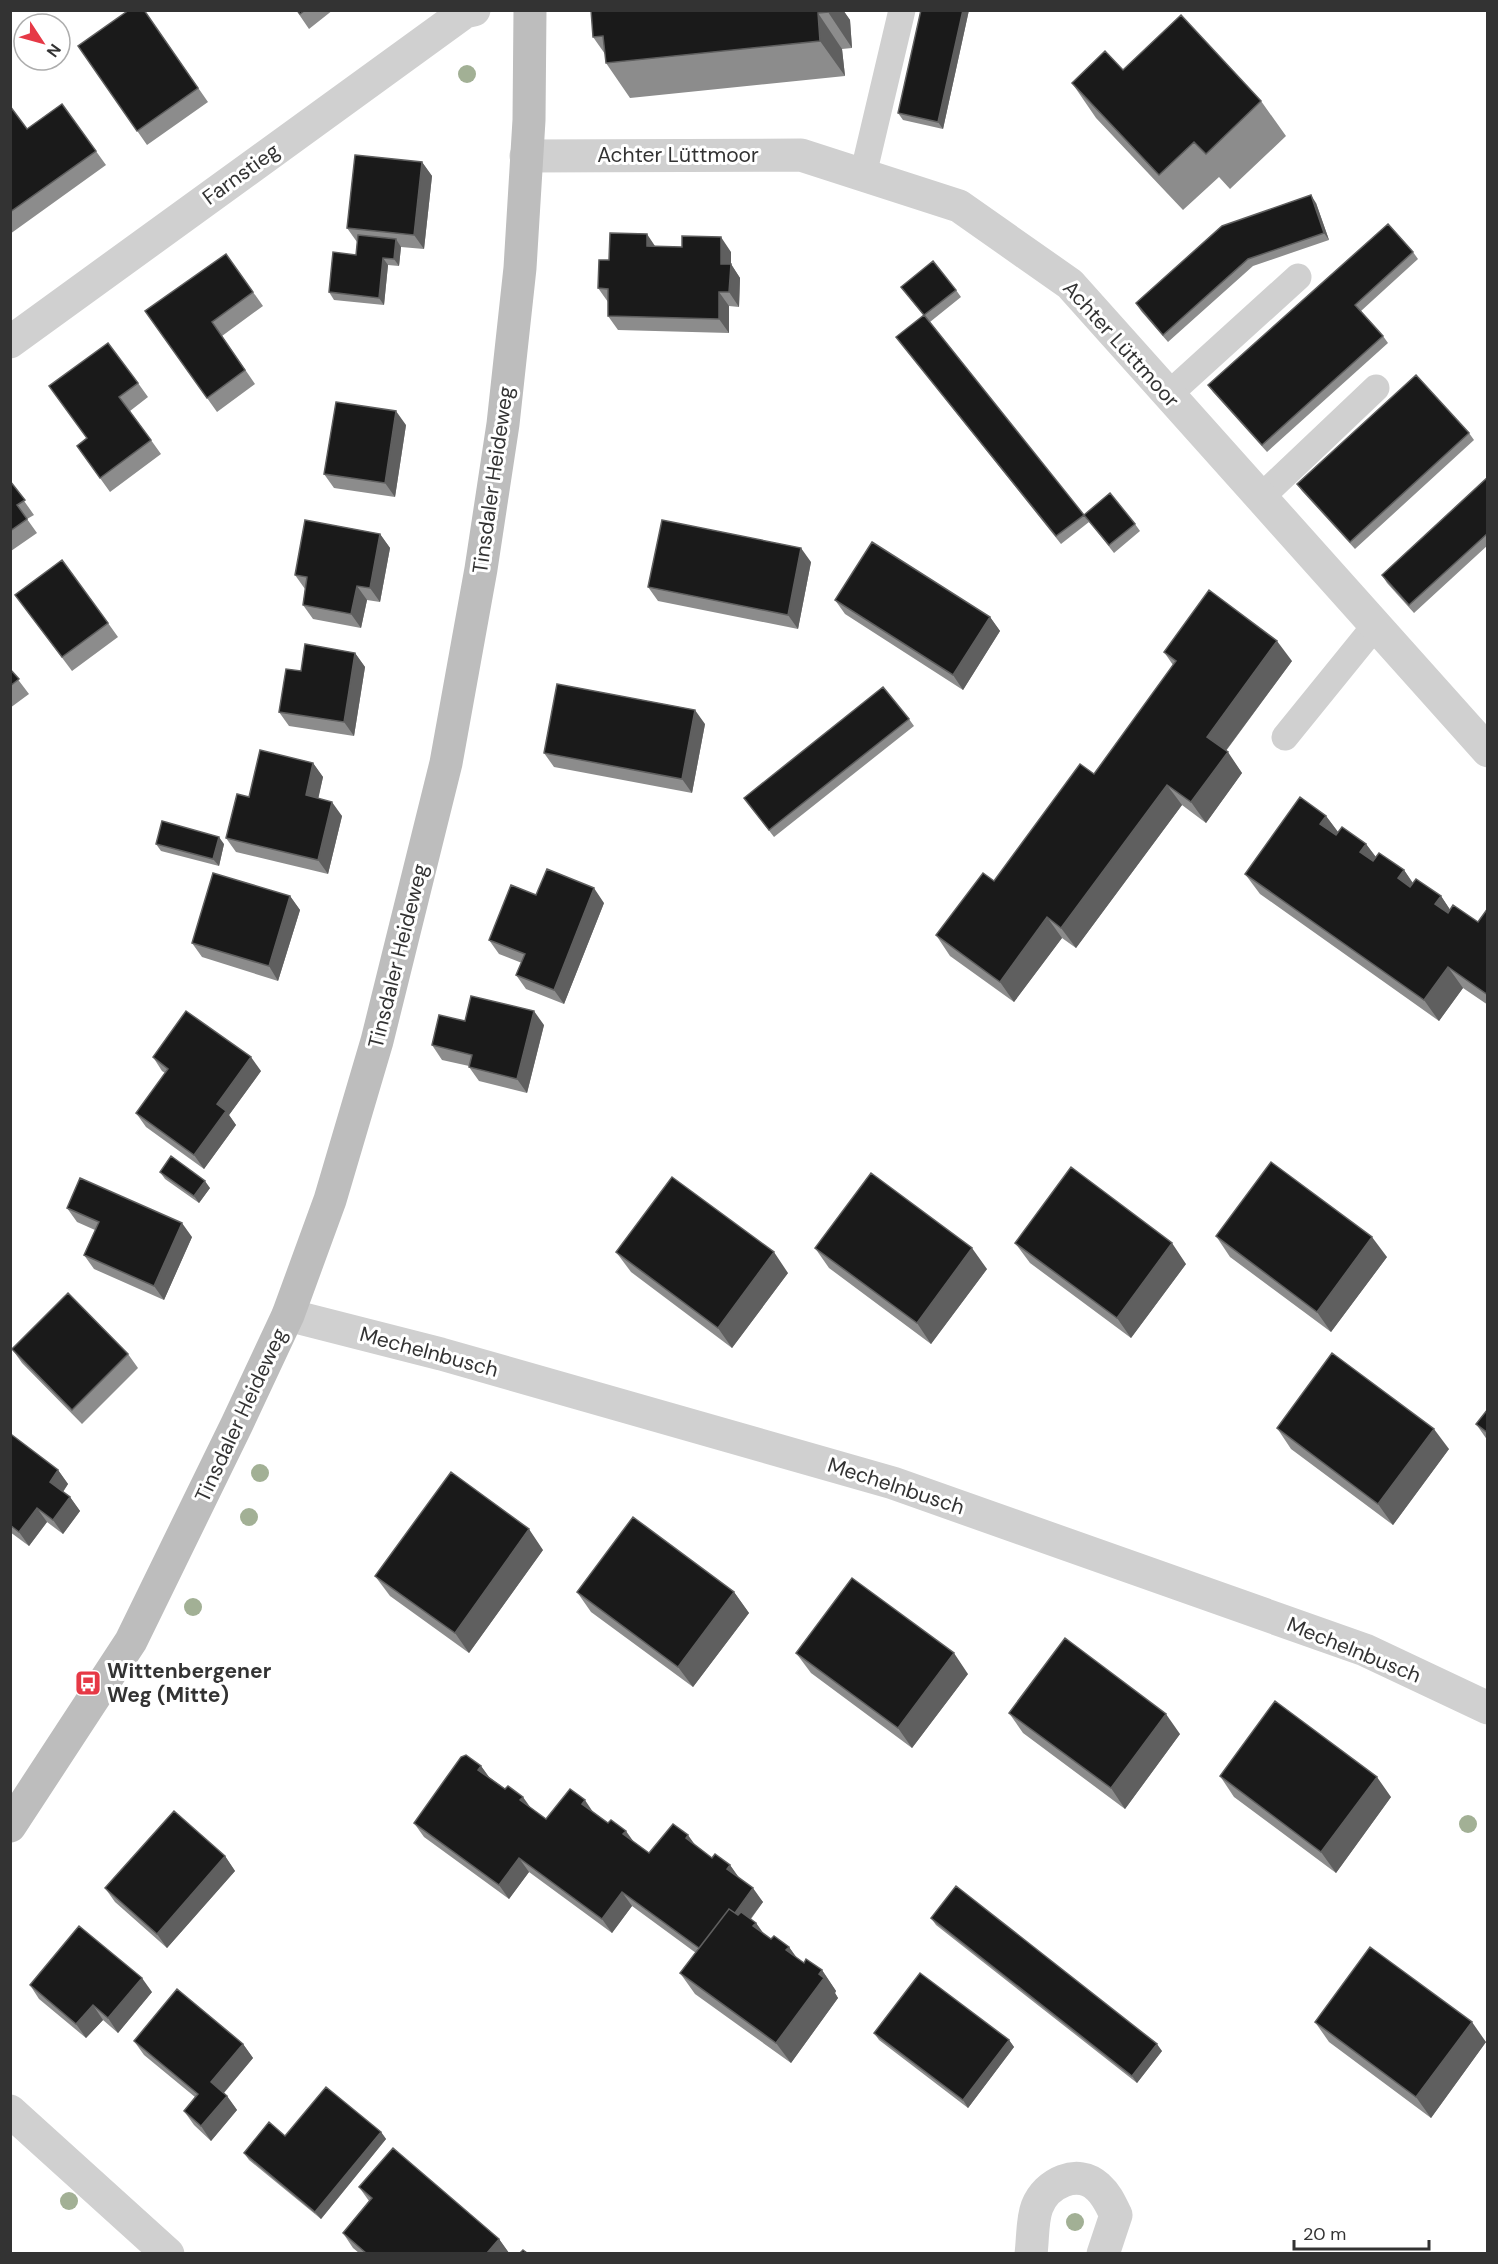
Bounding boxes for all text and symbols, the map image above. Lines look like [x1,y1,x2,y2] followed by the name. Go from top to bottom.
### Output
[12,12,72,72] north arrow
[42,40,66,61] text: N
[197,136,285,211] street label: Farnstieg
[597,141,759,169] street label: Achter Lüttmoor
[1057,275,1186,414] street label: Achter Lüttmoor
[466,384,520,576] street label: Tinsdaler Heideweg
[362,861,435,1051] street label: Tinsdaler Heideweg
[357,1320,501,1384] street label: Mechelnbusch
[188,1323,294,1507] street label: Tinsdaler Heideweg
[824,1451,968,1521] street label: Mechelnbusch
[1283,1610,1425,1690] street label: Mechelnbusch
[107,1657,272,1709] place label: Wittenbergener Weg (Mitte)
[73,1668,103,1698] bus stop icon: Wittenbergener Weg (Mitte)
[1294,2213,1429,2251] scale bar
[1303,2222,1346,2246] text: 20 m

